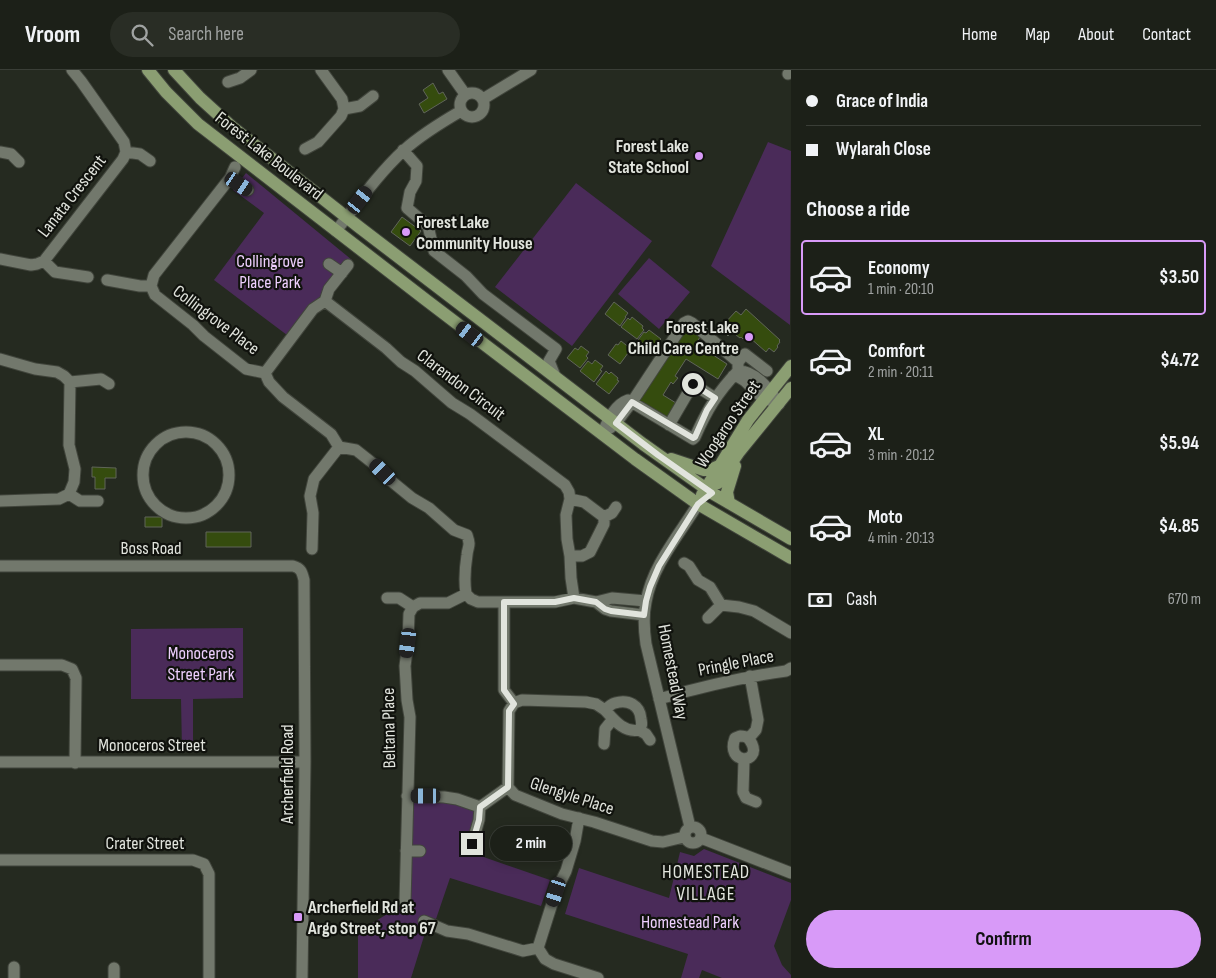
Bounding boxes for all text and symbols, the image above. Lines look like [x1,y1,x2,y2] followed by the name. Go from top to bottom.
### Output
[110,12,460,57] search box
[25,20,80,49] text: Vroom
[128,21,156,49] icon: search
[168,23,244,46] text: Search here
[962,24,997,45] text: Home
[1025,24,1050,45] text: Map
[1078,24,1114,45] text: About
[1142,24,1191,45] text: Contact
[836,90,928,113] text: Grace of India
[211,107,327,205] street label: Forest Lake Boulevard
[608,136,689,178] place label: Forest Lake State School
[836,138,931,161] text: Wylarah Close
[33,150,111,241] street label: Lanata Crescent
[693,150,705,162] marker: Forest Lake State School
[222,169,255,199] car
[344,184,375,216] car
[806,196,910,223] text: Choose a ride
[416,212,533,254] place label: Forest Lake Community House
[400,226,412,238] marker: Forest Lake Community House
[236,251,304,293] park label: Collingrove Place Park
[808,255,853,300] icon: car
[868,257,930,280] text: Economy
[1159,266,1199,289] text: $3.50
[868,280,934,299] text: 1 min · 20:10
[169,281,263,359] street label: Collingrove Place
[628,317,739,359] place label: Forest Lake Child Care Centre
[453,319,486,349] car
[743,331,755,343] marker: Forest Lake Child Care Centre
[808,338,853,383] icon: car
[868,340,925,363] text: Comfort
[413,345,510,425] street label: Clarendon Circuit
[1160,349,1199,372] text: $4.72
[868,363,933,382] text: 2 min · 20:11
[682,373,704,395] route start
[691,376,765,472] street label: Woogaroo Street
[808,421,853,466] icon: car
[868,423,884,446] text: XL
[1159,432,1199,455] text: $5.94
[868,446,935,465] text: 3 min · 20:12
[367,456,398,488] car
[808,504,853,549] icon: car
[868,506,903,529] text: Moto
[1159,515,1199,538] text: $4.85
[868,529,934,548] text: 4 min · 20:13
[120,538,182,559] street label: Boss Road
[806,586,834,614] icon: cash
[846,588,877,611] text: Cash
[1168,590,1201,609] text: 670 m
[653,623,693,722] street label: Homestead Way
[398,627,417,659] car
[167,643,235,685] park label: Monoceros Street Park
[696,645,776,681] street label: Pringle Place
[378,687,400,769] street label: Beltana Place
[277,724,298,825] street label: Archerfield Road
[98,735,206,756] street label: Monoceros Street
[527,773,617,819] street label: Glengyle Place
[411,789,441,804] car
[490,826,572,862] callout: 2 min
[105,833,185,854] street label: Crater Street
[461,833,483,855] route end
[516,834,546,853] text: 2 min
[662,861,750,906] district label: HOMESTEAD VILLAGE
[544,875,567,909] car
[307,897,436,939] place label: Archerfield Rd at Argo Street, stop 67
[806,910,1201,968] button: Confirm
[292,911,304,923] marker: Archerfield Rd at Argo Street, stop 67
[641,912,739,933] park label: Homestead Park

